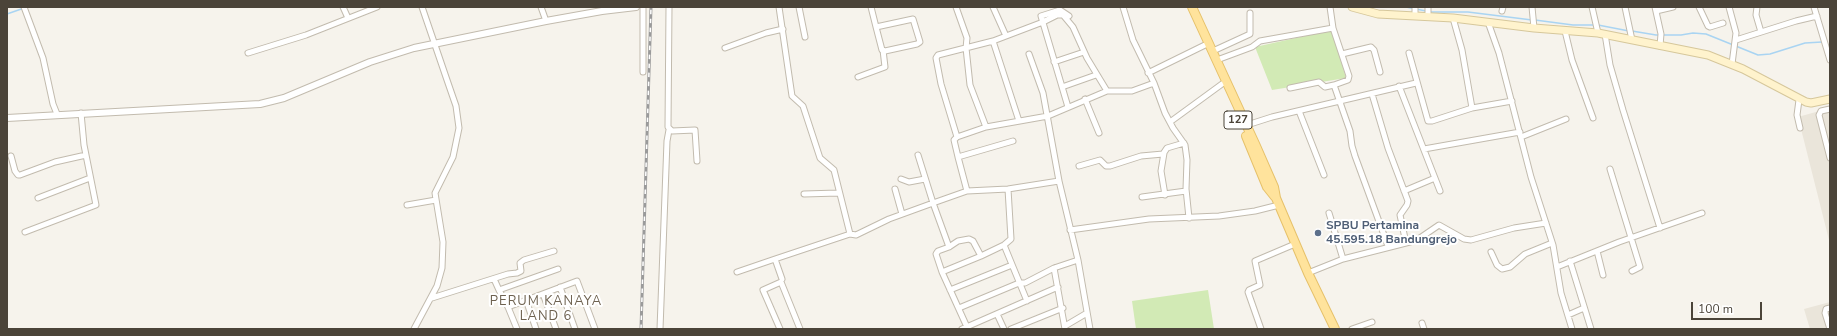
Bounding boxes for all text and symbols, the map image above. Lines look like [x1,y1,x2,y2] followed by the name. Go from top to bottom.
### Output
[1224,111,1252,129] road number: 127
[1326,219,1457,247] place label: SPBU Pertamina 45.595.18 Bandungrejo
[1313,228,1323,238] marker: SPBU Pertamina 45.595.18 Bandungrejo
[490,294,602,325] district label: PERUM KANAYA LAND 6
[1693,294,1764,320] scale bar
[1698,301,1733,317] text: 100 m

